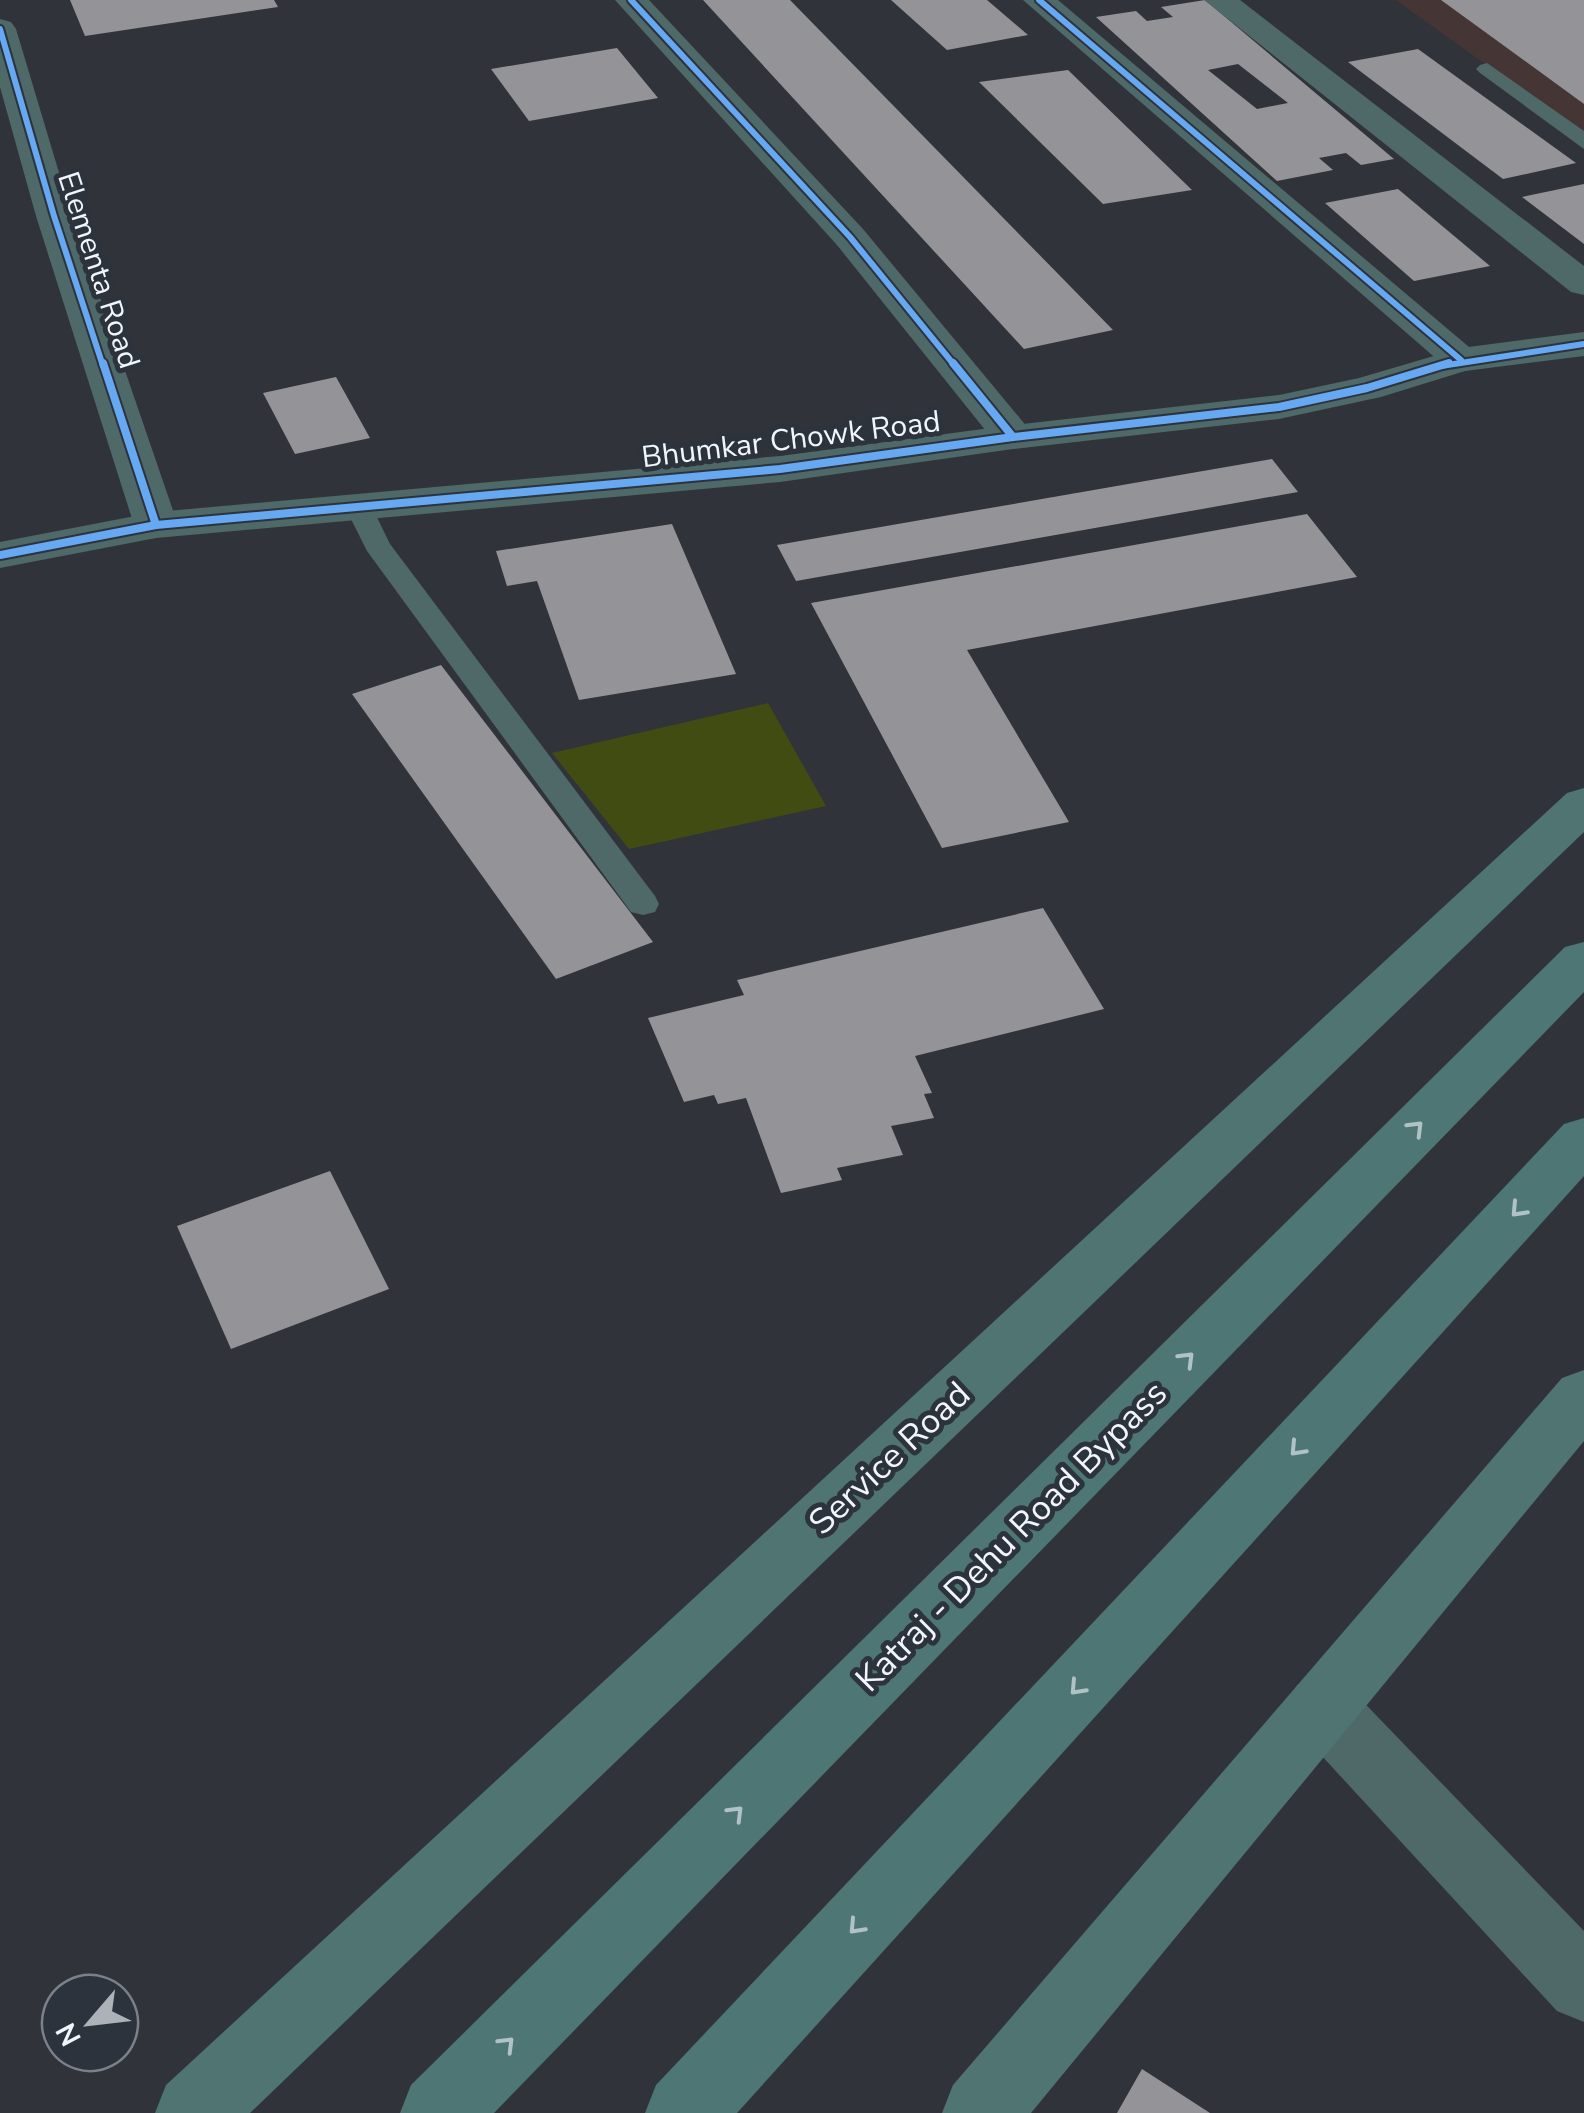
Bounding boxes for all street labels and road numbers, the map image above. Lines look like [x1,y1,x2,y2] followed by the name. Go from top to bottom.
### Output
[47,166,150,374] street label: Elementa Road
[639,401,943,478] street label: Bhumkar Chowk Road
[845,1370,1177,1702] street label: Katraj - Dehu Road Bypass
[798,1371,980,1545] street label: Service Road

